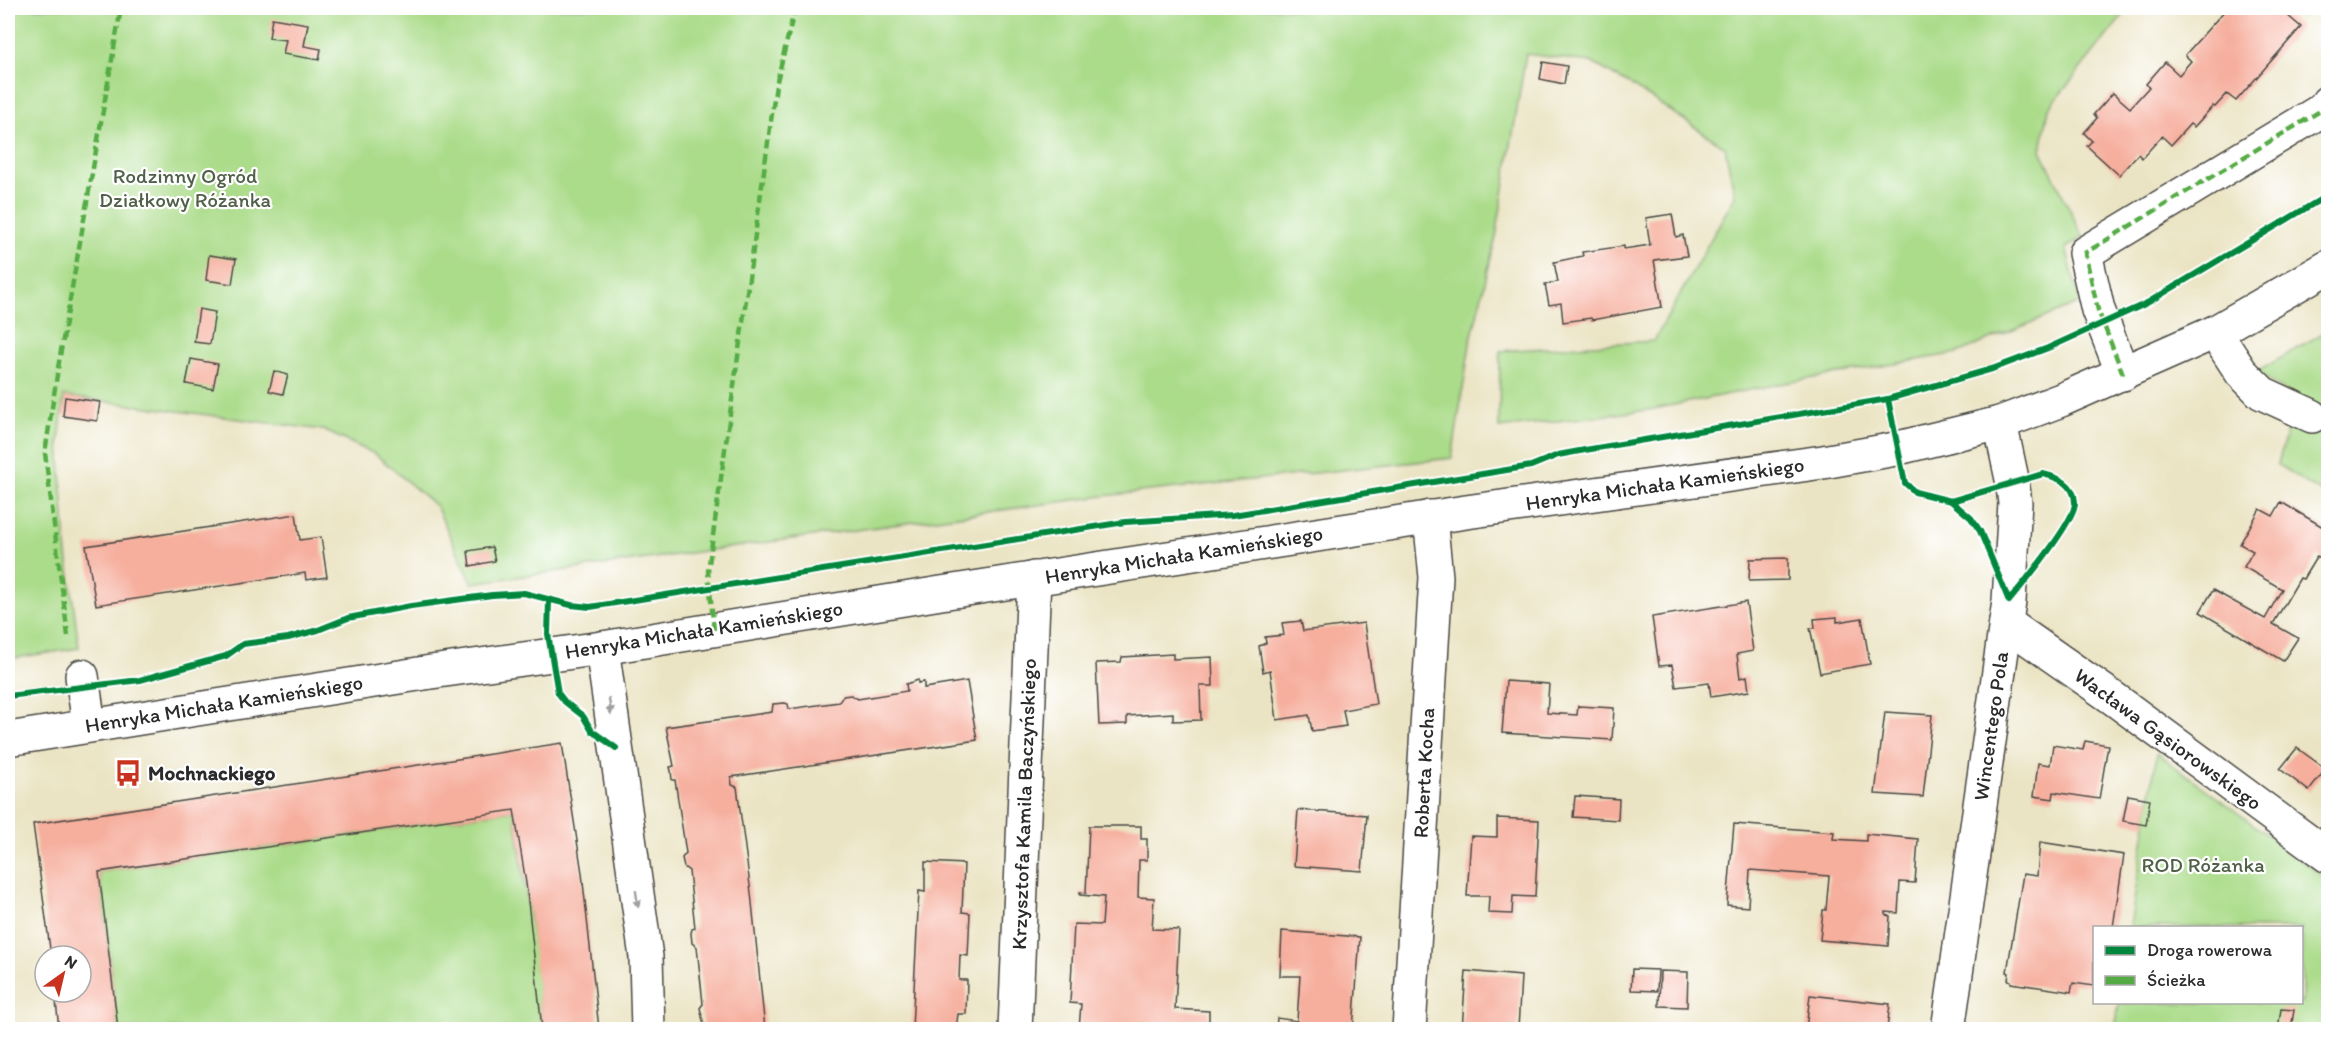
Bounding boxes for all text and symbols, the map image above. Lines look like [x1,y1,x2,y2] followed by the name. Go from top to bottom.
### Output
[99,163,271,212] park label: Rodzinny Ogród Działkowy Różanka
[1524,452,1806,515] street label: Henryka Michała Kamieńskiego
[1043,520,1325,589] street label: Henryka Michała Kamieńskiego
[563,595,845,664] street label: Henryka Michała Kamieńskiego
[1968,650,2013,802] street label: Wincentego Pola
[1006,658,1041,950] street label: Krzysztofa Kamila Baczyńskiego
[2070,662,2267,815] street label: Wacława Gąsiorowskiego
[83,669,365,738] street label: Henryka Michała Kamieńskiego
[605,697,615,716] one-way arrow
[1408,707,1439,839] street label: Roberta Kocha
[113,758,143,788] bus stop icon: Mochnackiego
[148,760,276,786] place label: Mochnackiego
[2141,852,2265,877] park label: ROD Różanka
[633,890,642,909] one-way arrow
[2093,926,2303,1004] legend
[2147,939,2273,961] text: Droga rowerowa
[33,944,93,1004] north arrow
[61,951,81,973] text: N
[2147,969,2206,991] text: Ścieżka

